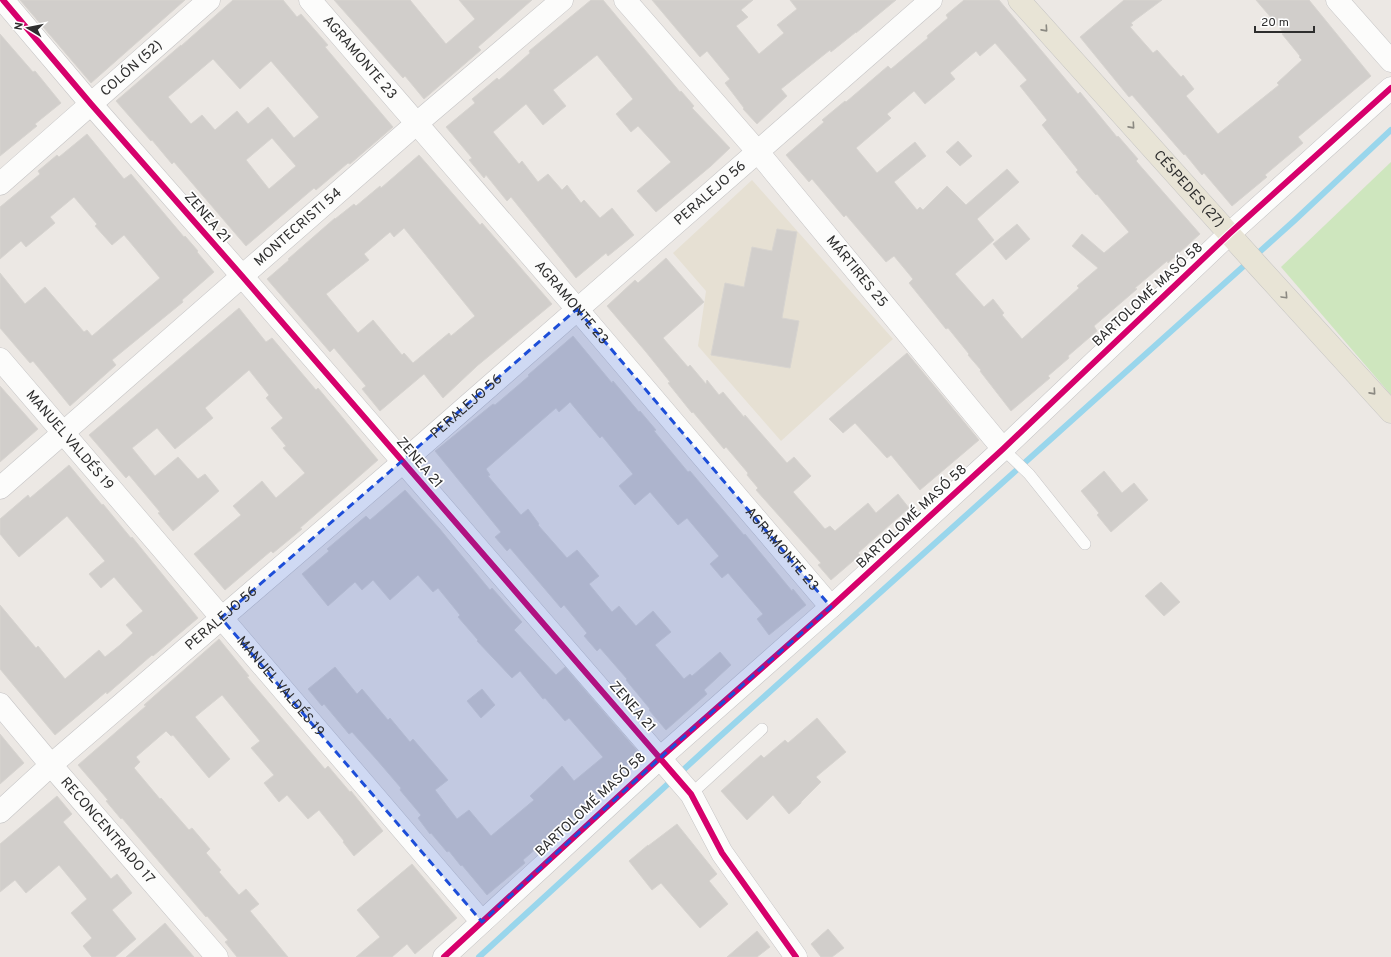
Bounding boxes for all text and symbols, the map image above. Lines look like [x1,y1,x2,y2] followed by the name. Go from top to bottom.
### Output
[8,8,48,48] north arrow
[1255,8,1314,34] scale bar
[319,12,400,103] street label: AGRAMONTE 23
[1261,15,1289,31] text: 20 m
[12,21,27,32] text: N
[1041,24,1048,32] one-way arrow
[97,37,166,100] street label: COLÓN (52)
[1127,121,1135,129] one-way arrow
[1150,147,1228,231] street label: CÉSPEDES (27)
[671,157,750,229] street label: PERALEJO 56
[251,184,345,270] street label: MONTECRISTI 54
[180,189,234,247] street label: ZENEA 21
[822,232,891,311] street label: MÁRTIRES 25
[1089,239,1207,351] street label: BARTOLOMÉ MASÓ 58
[531,257,612,348] street label: AGRAMONTE 23
[1280,291,1288,299] one-way arrow
[427,371,506,442] street label: PERALEJO 56
[22,387,117,494] street label: MANUEL VALDÉS 19
[1368,387,1375,395] one-way arrow
[392,434,446,492] street label: ZENEA 21
[853,461,971,573] street label: BARTOLOMÉ MASÓ 58
[741,504,822,595] street label: AGRAMONTE 23
[182,583,261,654] street label: PERALEJO 56
[233,633,328,740] street label: MANUEL VALDÉS 19
[605,678,659,736] street label: ZENEA 21
[532,749,650,861] street label: BARTOLOMÉ MASÓ 58
[57,774,158,887] street label: RECONCENTRADO 17

